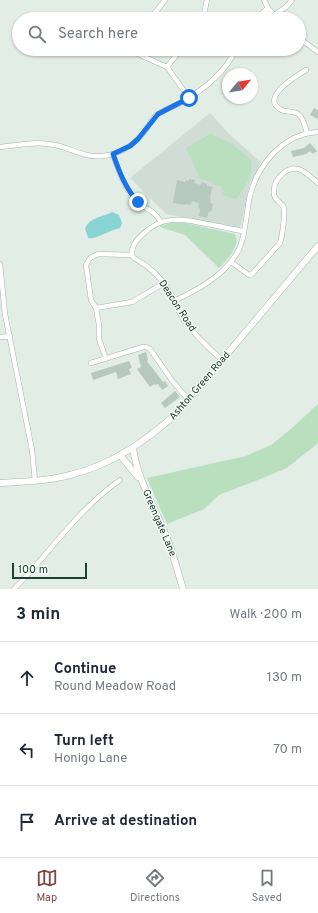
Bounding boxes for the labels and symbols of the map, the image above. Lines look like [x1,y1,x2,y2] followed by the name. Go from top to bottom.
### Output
[222,68,258,104] north arrow
[180,89,198,107] route start
[129,193,147,211] route end
[155,278,199,334] street label: Deacon Road
[167,349,233,423] street label: Ashton Green Road
[139,487,179,559] street label: Greengate Lane
[12,561,87,580] scale bar

